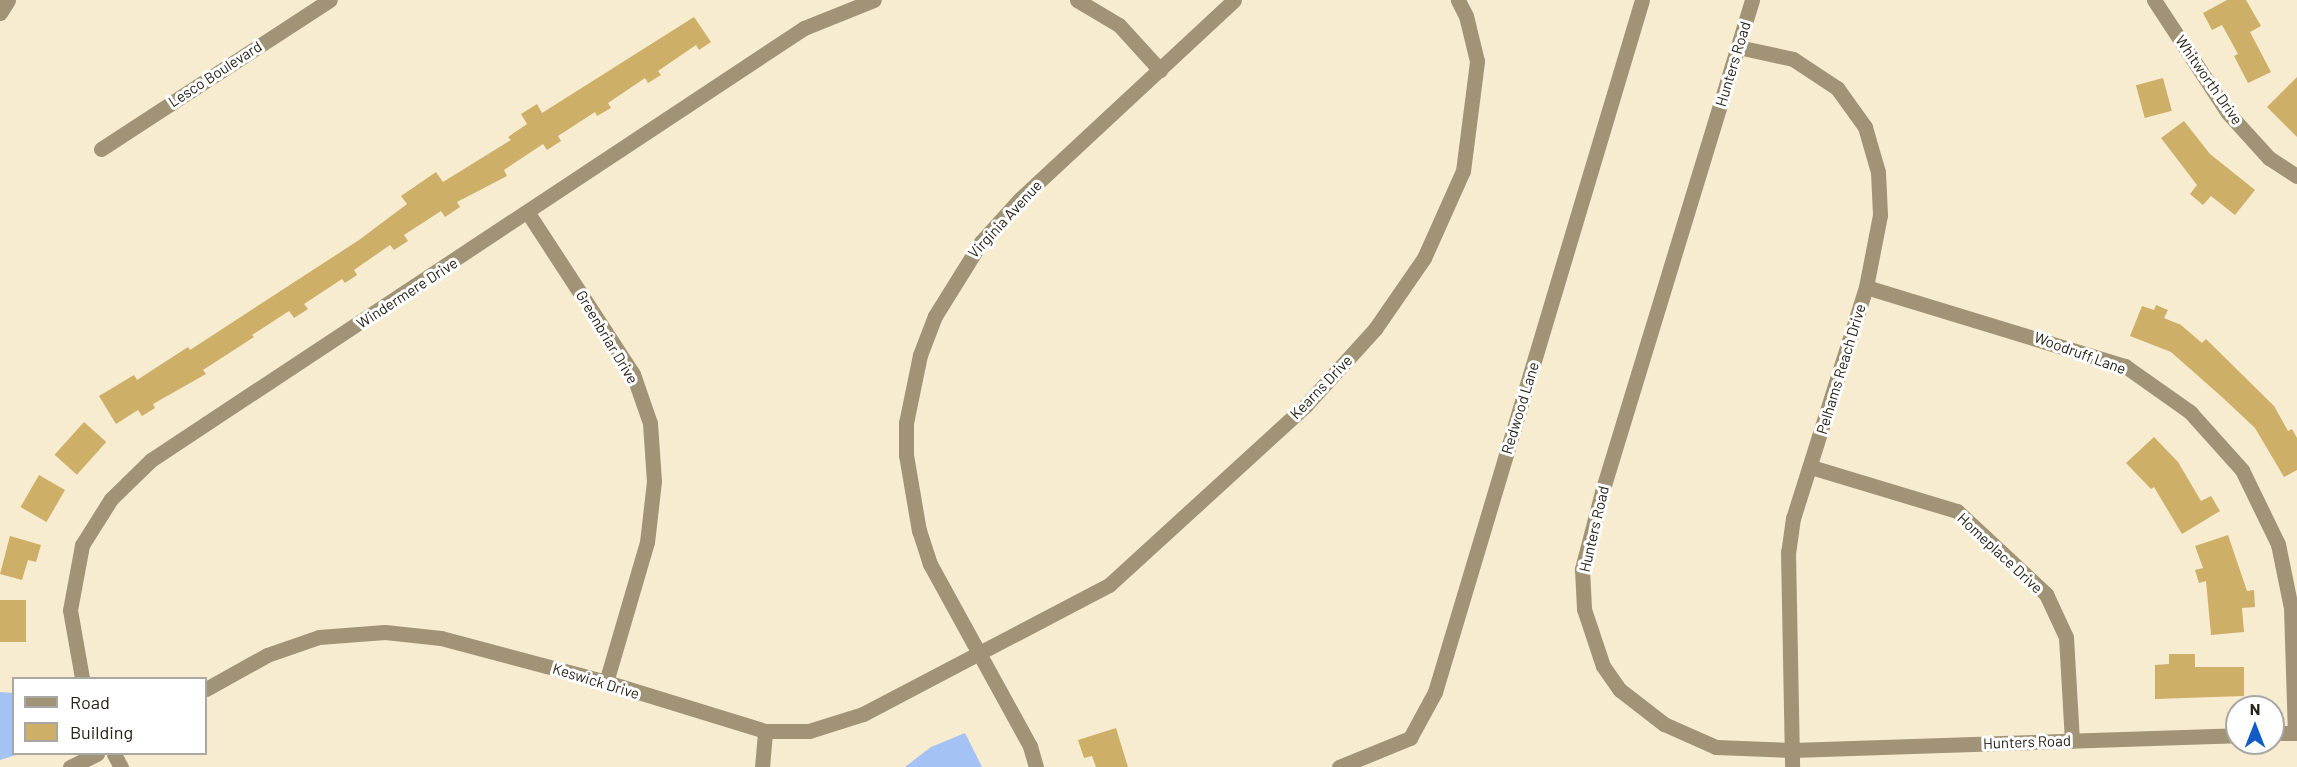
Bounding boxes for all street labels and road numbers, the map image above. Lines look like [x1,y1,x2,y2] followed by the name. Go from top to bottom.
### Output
[1712,19,1754,109] street label: Hunters Road
[2172,32,2246,128] street label: Whitworth Drive
[165,37,265,111] street label: Lesco Boulevard
[964,176,1046,262] street label: Virginia Avenue
[353,254,461,332] street label: Windermere Drive
[572,287,642,387] street label: Greenbriar Drive
[1813,302,1869,436] street label: Pelhams Reach Drive
[2032,328,2128,378] street label: Woodruff Lane
[1286,351,1356,423] street label: Kearns Drive
[1497,360,1543,456] street label: Redwood Lane
[1575,484,1613,574] street label: Hunters Road
[1954,509,2046,597] street label: Homeplace Drive
[550,659,642,703] street label: Keswick Drive
[1983,731,2071,753] street label: Hunters Road

